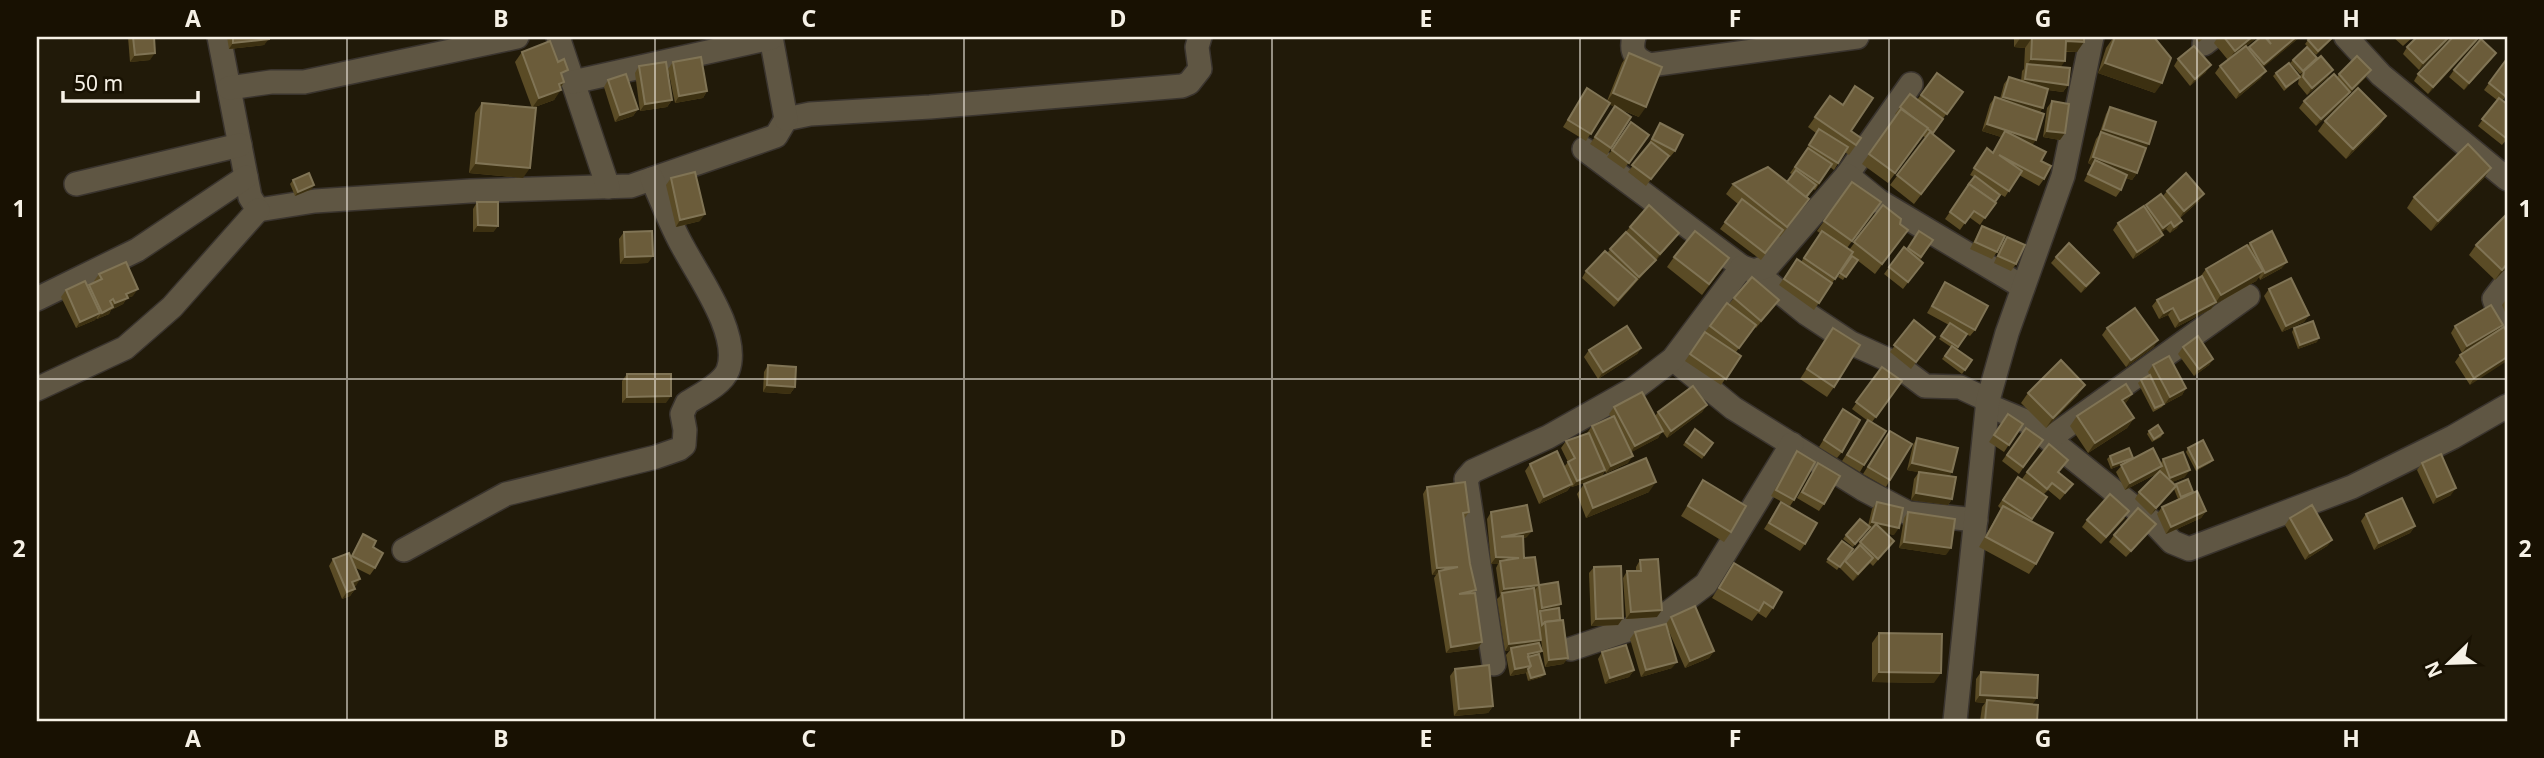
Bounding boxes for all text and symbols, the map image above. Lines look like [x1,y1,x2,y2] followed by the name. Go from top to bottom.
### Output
[185,2,201,34] text: A
[493,2,509,34] text: B
[802,2,817,34] text: C
[1110,2,1126,34] text: D
[1420,2,1432,34] text: E
[1729,2,1741,34] text: F
[2035,2,2051,34] text: G
[2342,2,2360,34] text: H
[63,60,198,104] scale bar
[74,69,123,97] text: 50 m
[12,192,26,224] text: 1
[2518,192,2532,224] text: 1
[12,532,26,564] text: 2
[2518,532,2532,564] text: 2
[2414,628,2484,698] north arrow
[2418,657,2448,682] text: N
[185,722,201,754] text: A
[493,722,509,754] text: B
[802,722,817,754] text: C
[1110,722,1126,754] text: D
[1420,722,1432,754] text: E
[1729,722,1741,754] text: F
[2035,722,2051,754] text: G
[2342,722,2360,754] text: H

